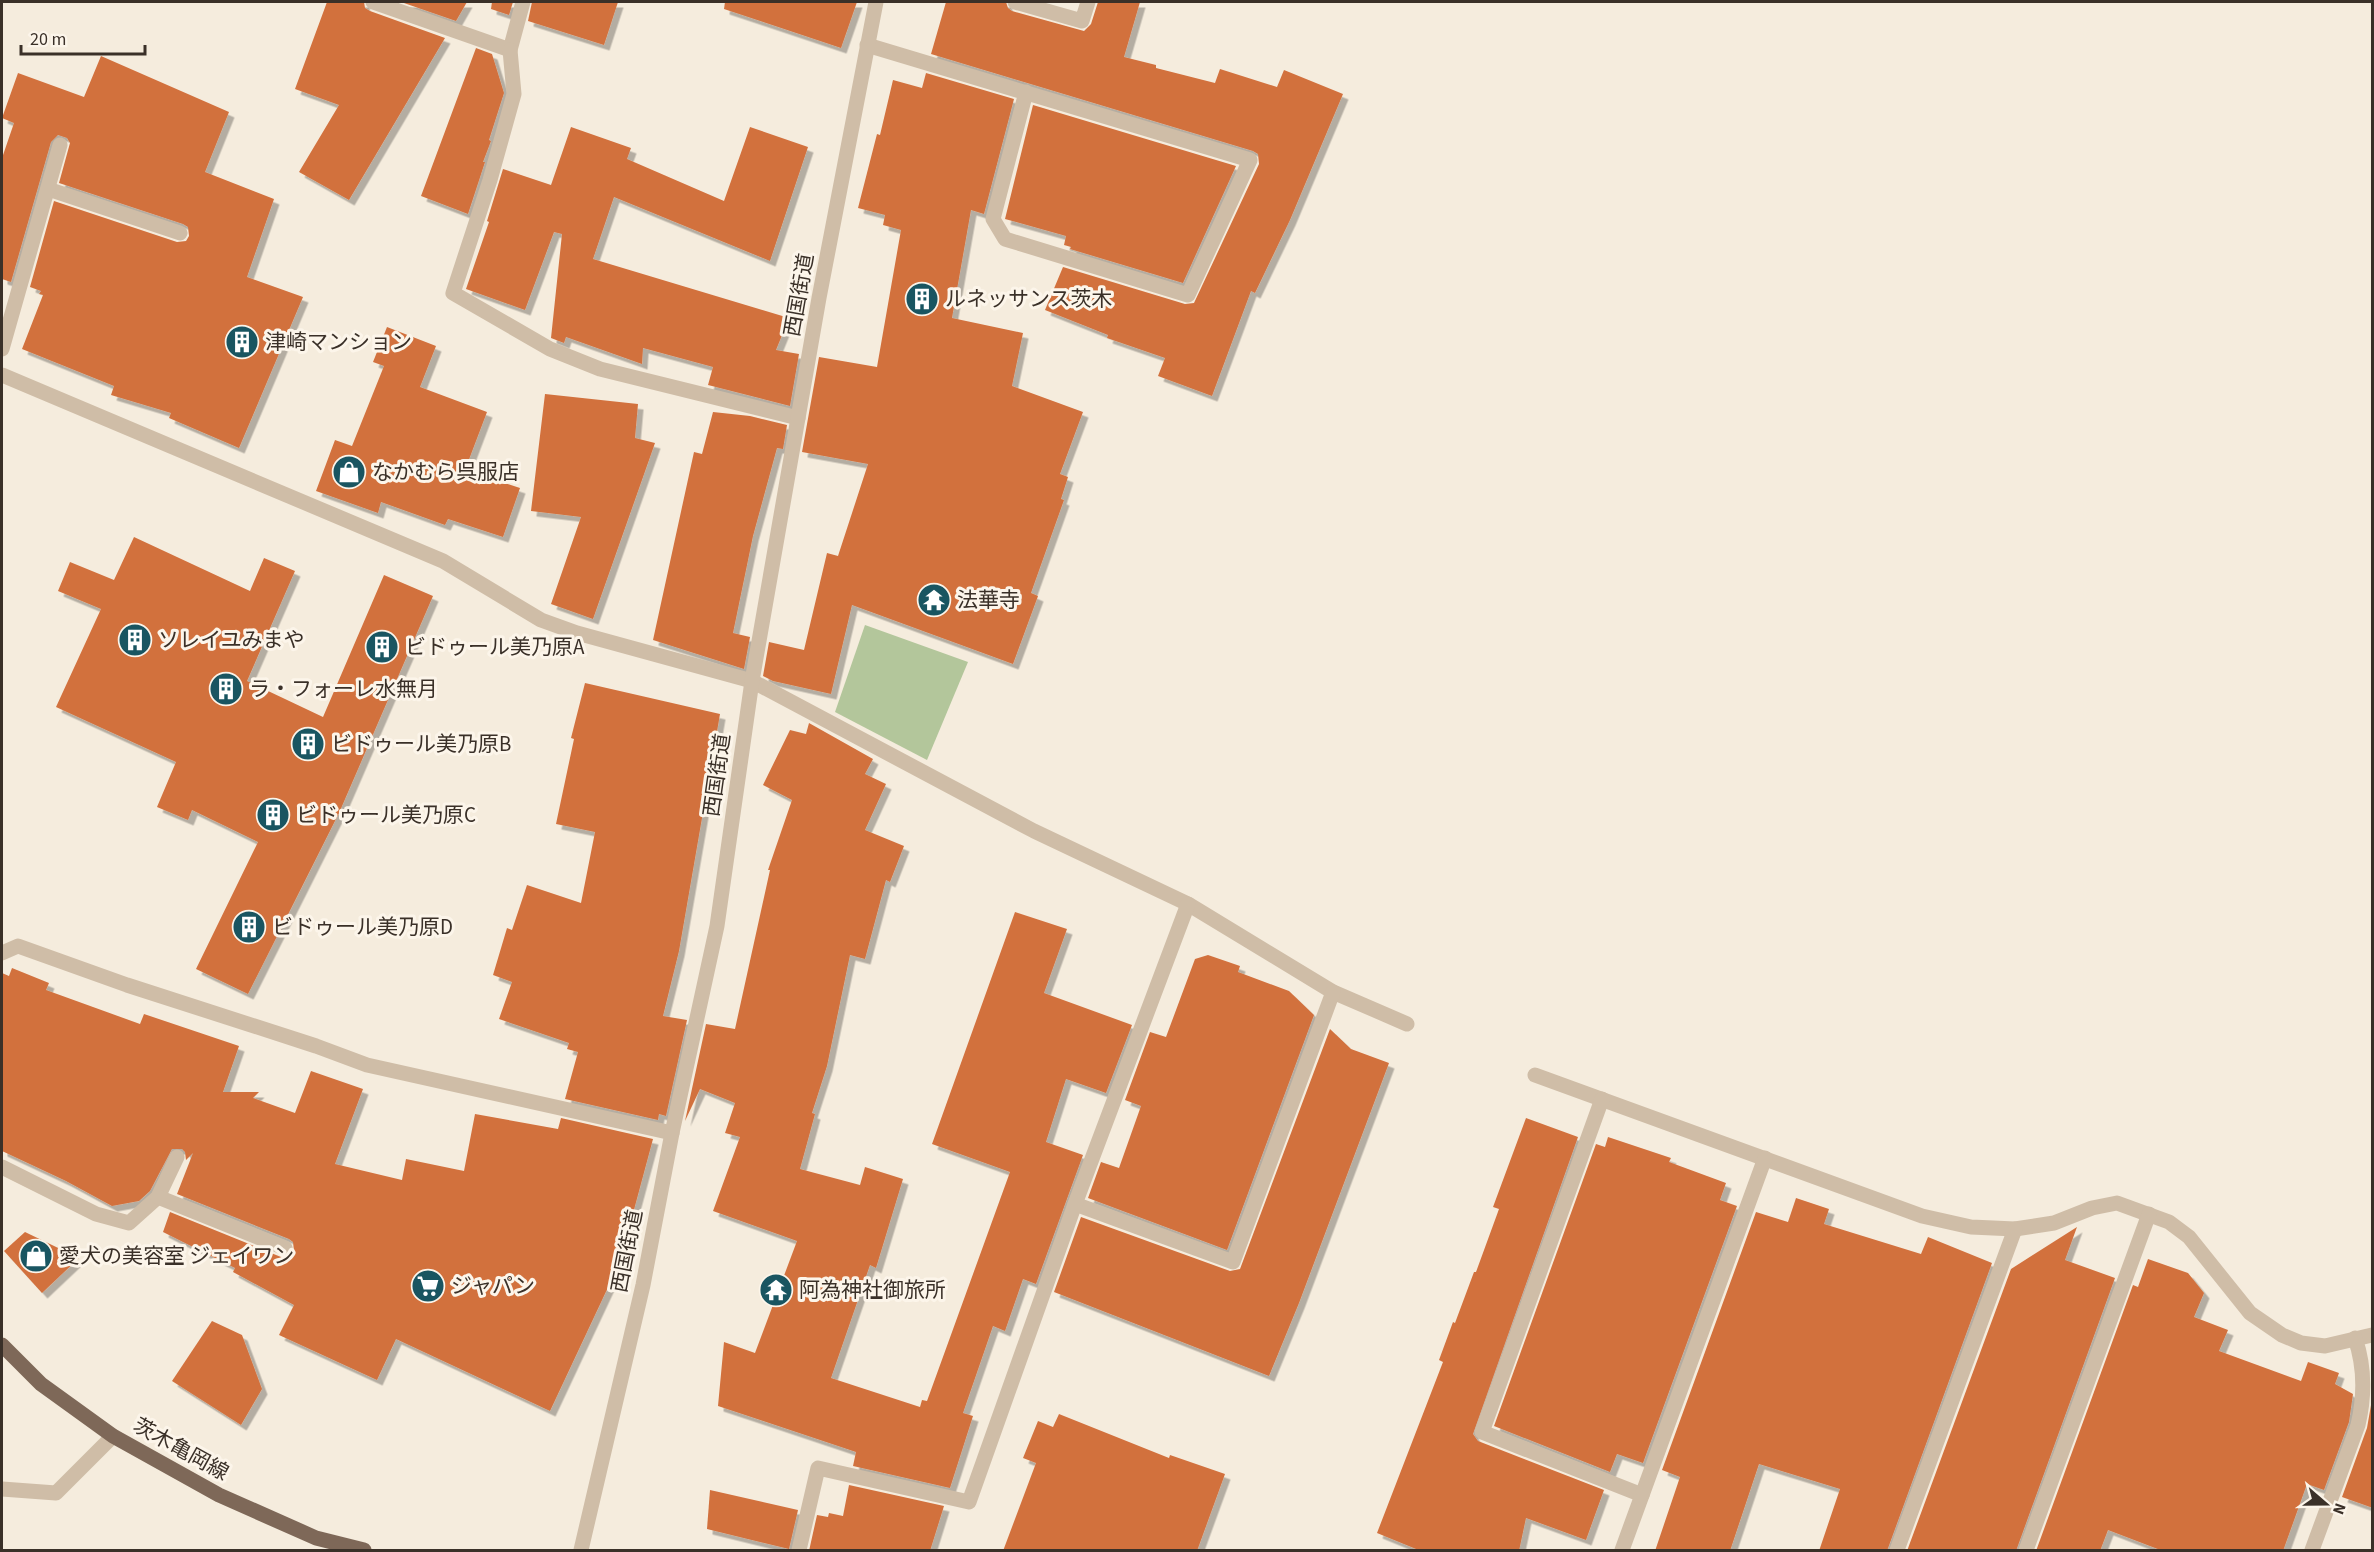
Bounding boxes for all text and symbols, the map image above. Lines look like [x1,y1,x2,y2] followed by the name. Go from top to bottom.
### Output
[21,18,146,56] scale bar
[30,27,66,52] text: 20 m
[777,251,821,339] street label: 西国街道
[904,281,940,317] building icon: ルネッサンス茨木
[945,284,1113,314] place label: ルネッサンス茨木
[224,324,260,360] building icon: 津崎マンション
[265,327,412,357] place label: 津崎マンション
[331,454,367,490] shop icon: なかむら呉服店
[372,457,519,487] place label: なかむら呉服店
[916,582,952,618] temple icon: 法華寺
[957,585,1020,615] place label: 法華寺
[117,622,153,658] building icon: ソレイユみまや
[158,625,305,655] place label: ソレイユみまや
[364,629,400,665] building icon: ビドゥール美乃原A
[405,632,585,662] place label: ビドゥール美乃原A
[208,671,244,707] building icon: ラ・フォーレ水無月
[249,674,438,704] place label: ラ・フォーレ水無月
[290,726,326,762] building icon: ビドゥール美乃原B
[331,729,511,759] place label: ビドゥール美乃原B
[696,731,738,819] street label: 西国街道
[255,797,291,833] building icon: ビドゥール美乃原C
[296,800,476,830] place label: ビドゥール美乃原C
[231,909,267,945] building icon: ビドゥール美乃原D
[272,912,453,942] place label: ビドゥール美乃原D
[604,1207,650,1295] street label: 西国街道
[18,1238,54,1274] shop icon: 愛犬の美容室 ジェイワン
[59,1241,294,1271] place label: 愛犬の美容室 ジェイワン
[410,1268,446,1304] supermarket icon: ジャパン
[451,1271,535,1301] place label: ジャパン
[758,1272,794,1308] temple icon: 阿為神社御旅所
[799,1275,946,1305] place label: 阿為神社御旅所
[128,1410,234,1488] street label: 茨木亀岡線
[2296,1474,2356,1534] north arrow
[2327,1500,2351,1518] text: N

